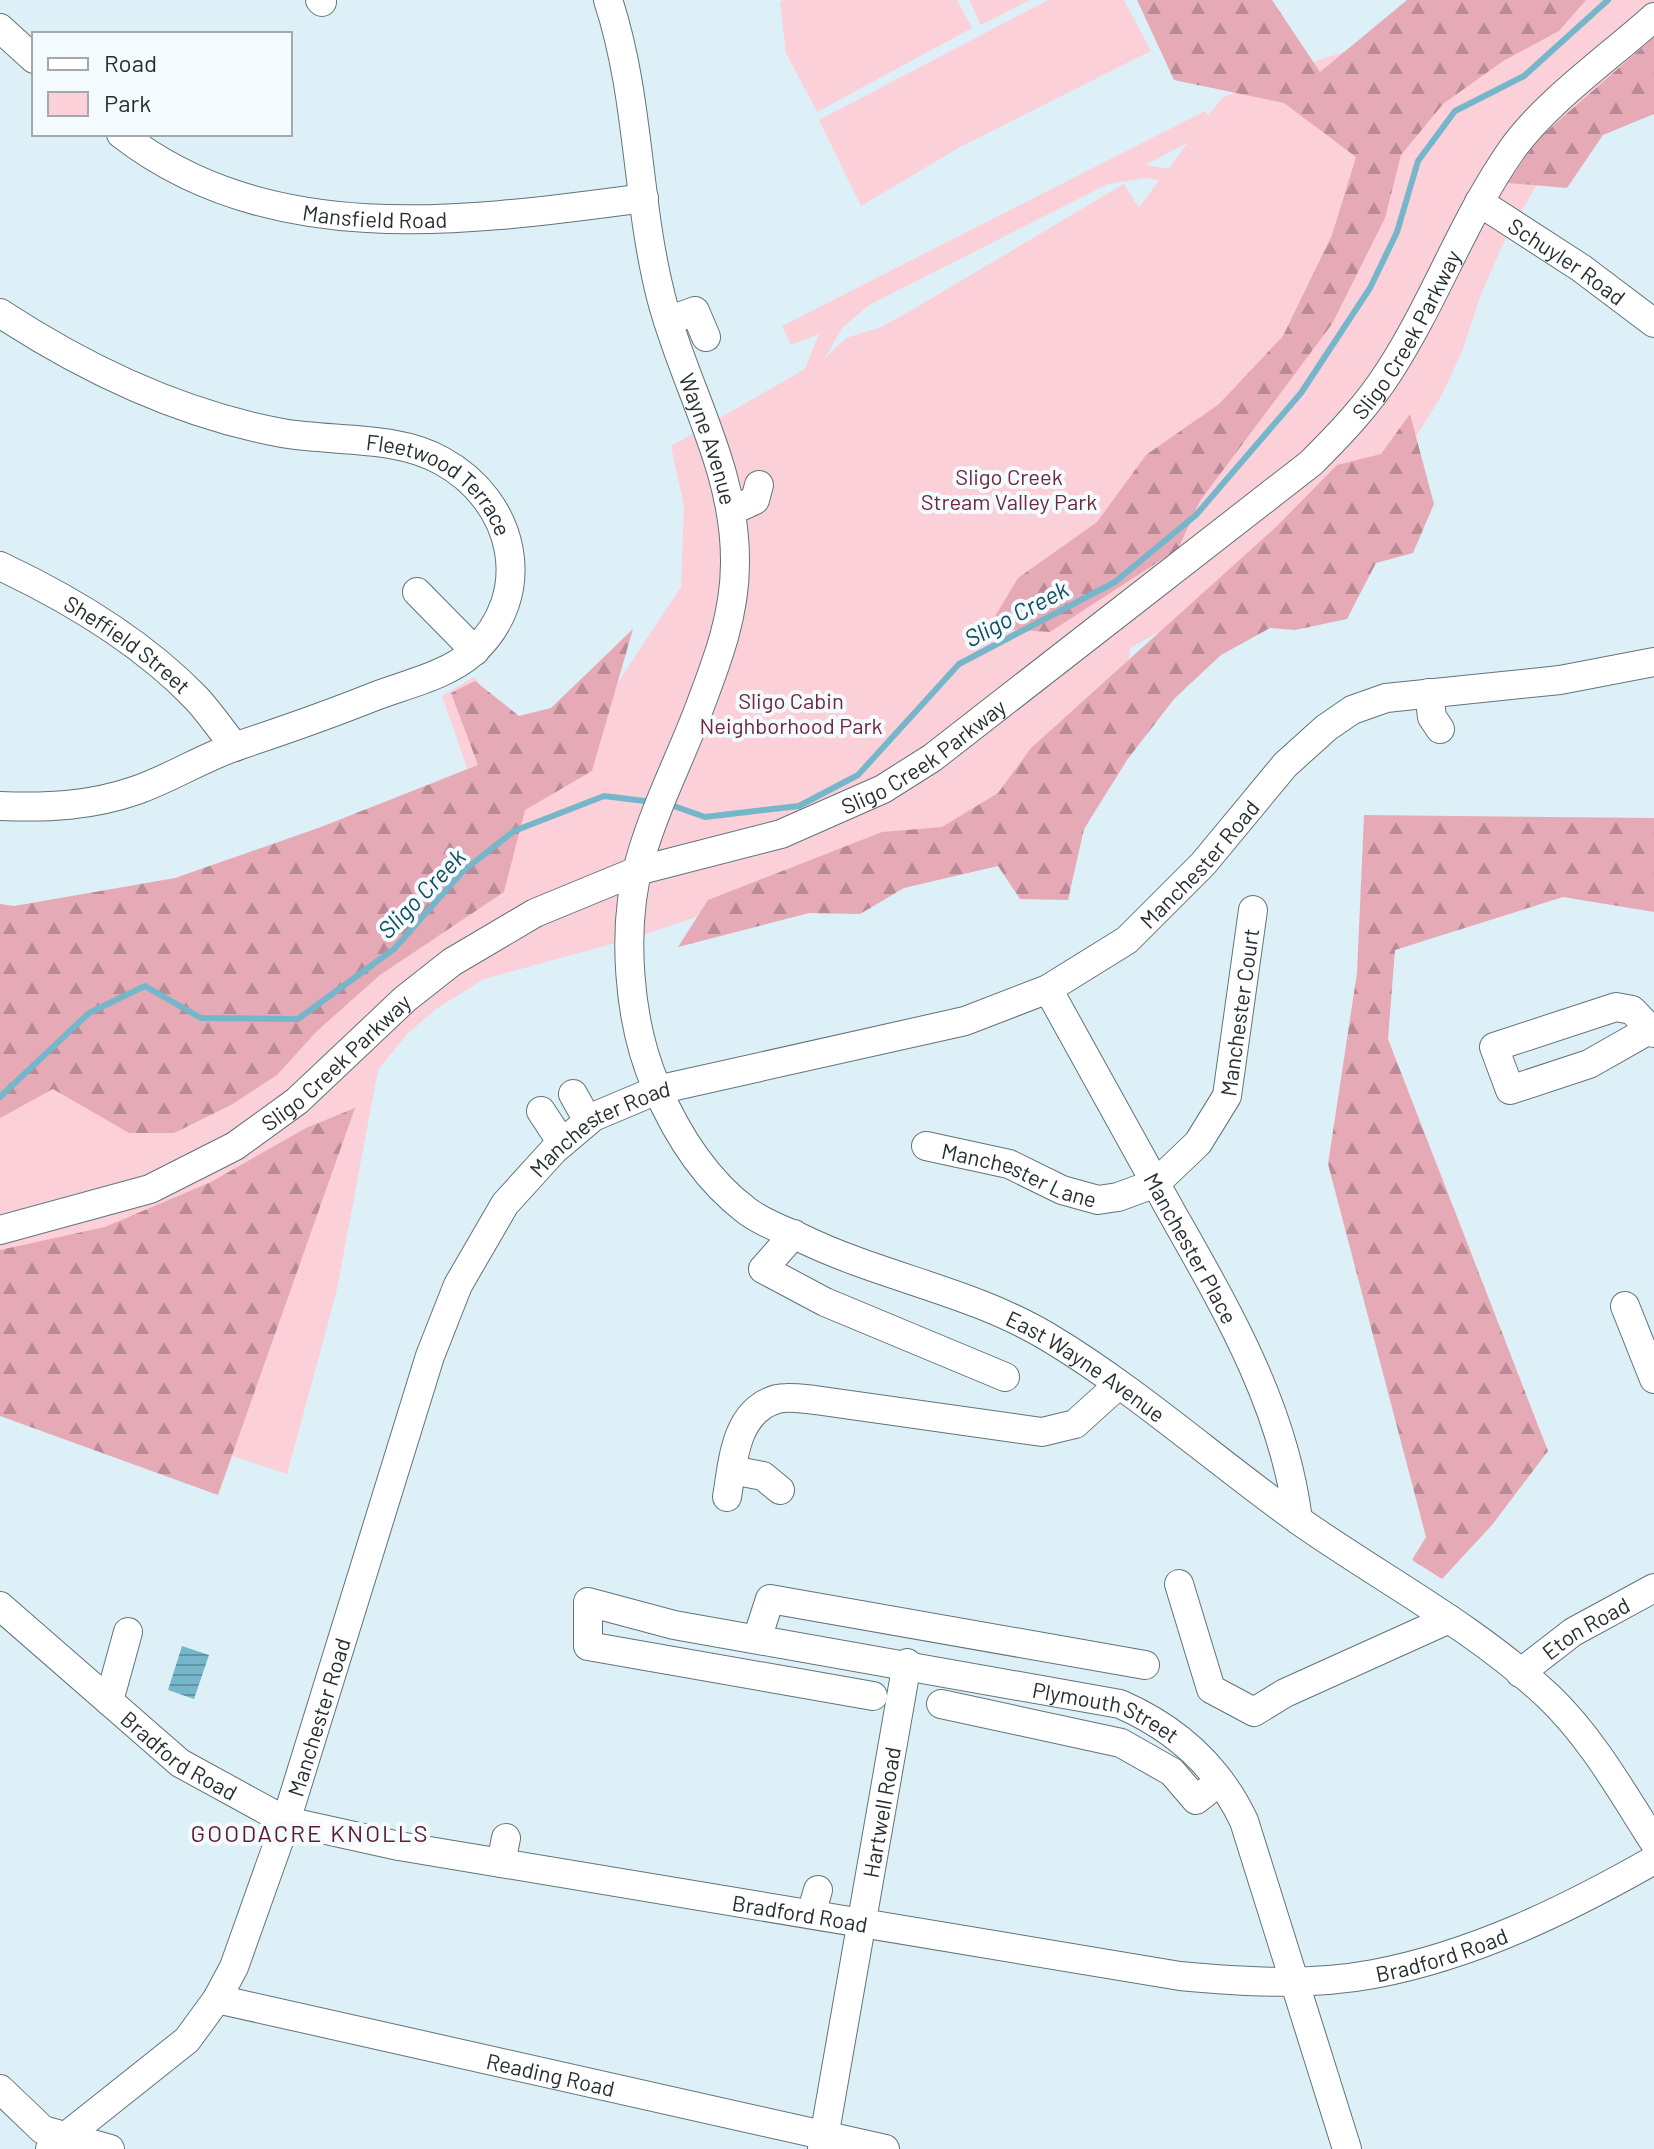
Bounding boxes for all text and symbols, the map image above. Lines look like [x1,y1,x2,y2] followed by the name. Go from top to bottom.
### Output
[32,32,292,136] legend
[104,48,157,77] text: Road
[104,88,151,117] text: Park
[301,198,448,232] street label: Mansfield Road
[1504,212,1631,310] street label: Schuyler Road
[1346,245,1465,424] street label: Sligo Creek Parkway
[674,369,742,507] street label: Wayne Avenue
[365,428,517,539] street label: Fleetwood Terrace
[921,463,1097,514] park label: Sligo Creek Stream Valley Park
[959,573,1073,652] water label: Sligo Creek
[60,589,196,699] street label: Sheffield Street
[700,687,883,738] park label: Sligo Cabin Neighborhood Park
[837,693,1011,819] street label: Sligo Creek Parkway
[1134,794,1264,933] street label: Manchester Road
[371,842,471,944] water label: Sligo Creek
[1214,926,1263,1098] street label: Manchester Court
[256,988,415,1136] street label: Sligo Creek Parkway
[524,1074,672,1182] street label: Manchester Road
[939,1137,1100,1212] street label: Manchester Lane
[1139,1168,1243,1328] street label: Manchester Place
[1002,1304,1171,1427] street label: East Wayne Avenue
[1537,1591,1634,1664] street label: Eton Road
[281,1635,355,1799] street label: Manchester Road
[1031,1676,1185,1748] street label: Plymouth Street
[116,1705,242,1805] street label: Bradford Road
[857,1745,905,1880] street label: Hartwell Road
[191,1818,429,1847] district label: GOODACRE KNOLLS
[730,1889,870,1937] street label: Bradford Road
[1373,1922,1511,1986] street label: Bradford Road
[484,2047,617,2101] street label: Reading Road

